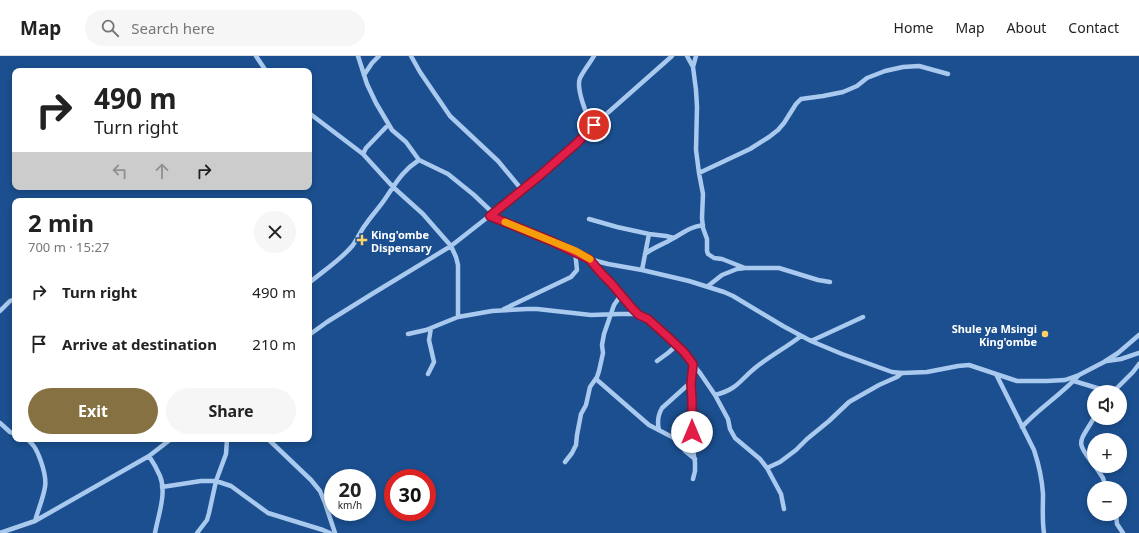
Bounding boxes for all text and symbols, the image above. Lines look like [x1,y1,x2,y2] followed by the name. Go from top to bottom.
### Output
[85,10,365,46] search box
[20,15,61,41] text: Map
[99,17,121,39] icon: search
[131,18,215,38] text: Search here
[894,18,933,37] text: Home
[955,18,985,37] text: Map
[1007,18,1046,37] text: About
[1068,18,1119,37] text: Contact
[94,79,177,117] text: 490 m
[28,84,80,136] icon: right
[577,108,611,142] pin
[583,114,605,136] icon: arrive
[94,115,178,139] text: Turn right
[109,160,131,182] icon: left
[151,160,173,182] icon: ahead
[193,160,215,182] icon: right
[28,206,94,239] text: 2 min
[254,211,296,253] button: close
[371,227,433,255] place label: King'ombe Dispensary
[356,234,368,246] marker: King'ombe Dispensary
[28,238,109,256] text: 700 m · 15:27
[28,281,50,303] icon: right
[62,282,137,302] text: Turn right
[252,282,296,302] text: 490 m
[952,321,1037,349] place label: Shule ya Msingi King'ombe
[1040,329,1050,339] marker: Shule ya Msingi King'ombe
[28,333,50,355] icon: arrive
[62,334,217,354] text: Arrive at destination
[252,334,296,354] text: 210 m
[1087,385,1127,521] map controls
[1087,385,1127,425] button: sound
[28,388,158,434] button: Exit
[166,388,296,434] button: Share
[671,411,713,453] position arrow
[1087,433,1127,473] button: +
[384,469,436,521] speed limit sign: 30
[339,476,361,503] text: 20
[1087,481,1127,521] button: −
[338,498,362,512] text: km/h

